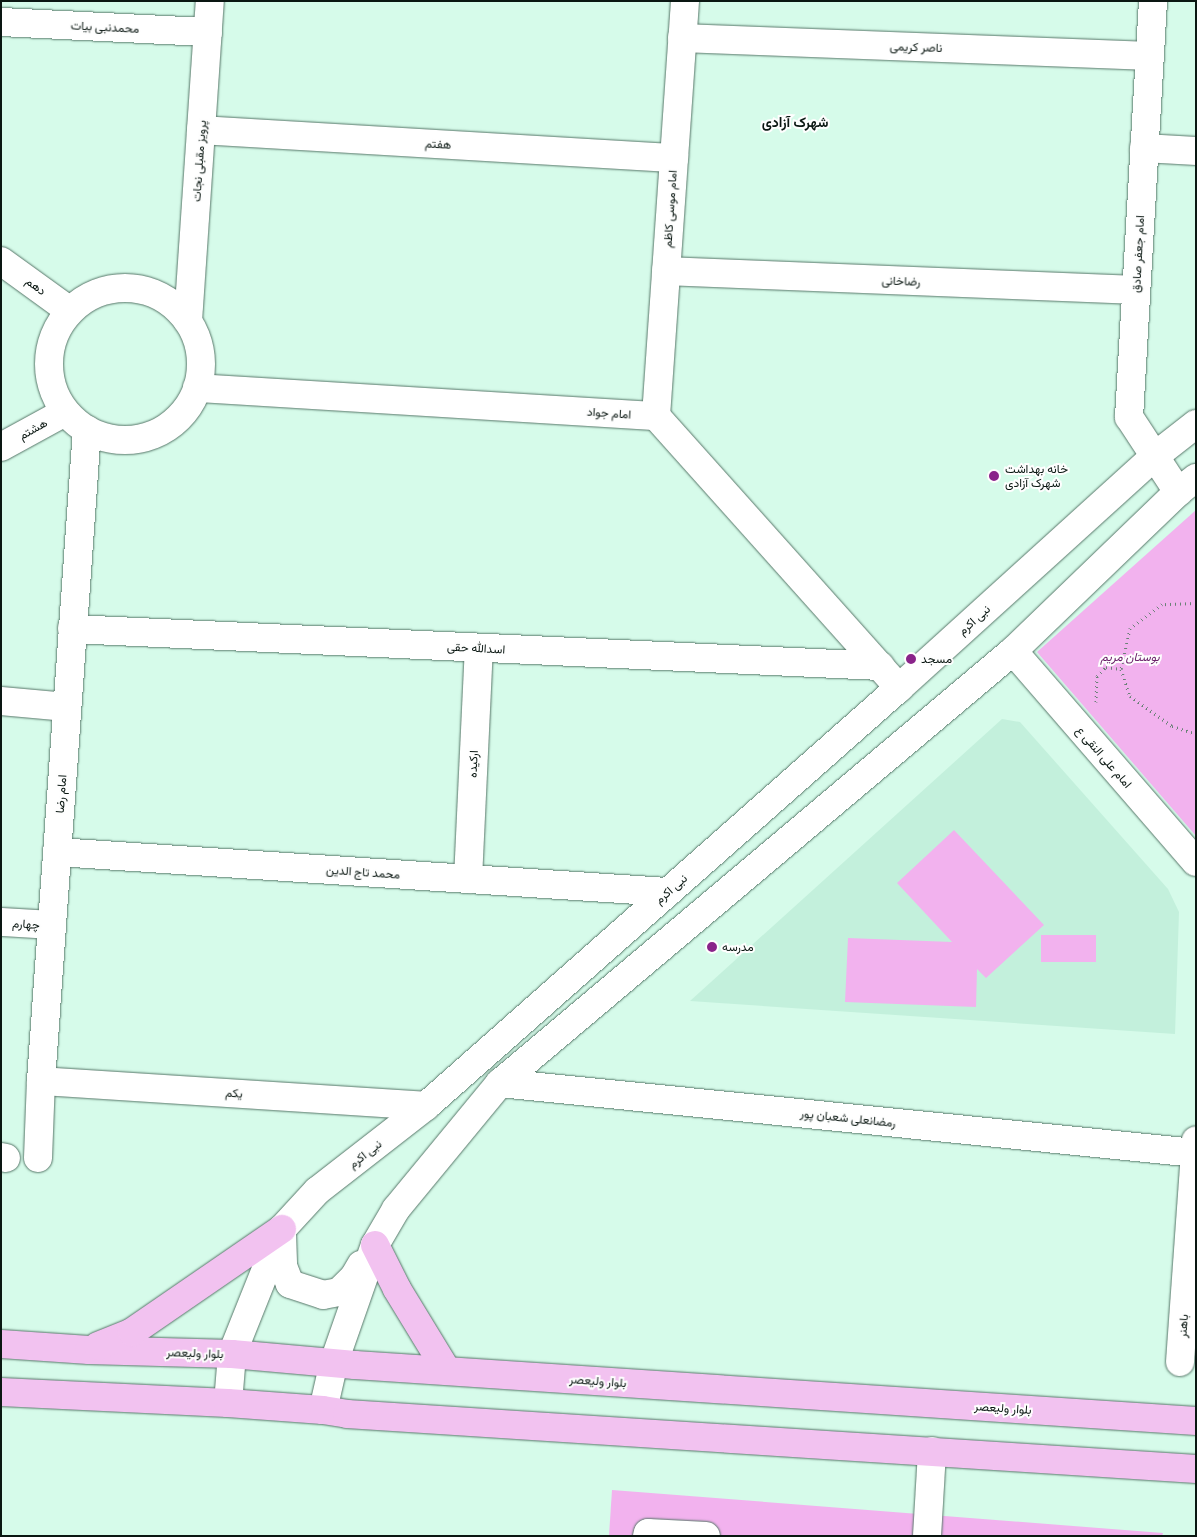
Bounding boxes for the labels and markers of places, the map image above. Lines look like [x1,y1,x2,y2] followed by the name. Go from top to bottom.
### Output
[1005,462,1068,490] place label: خانه بهداشت شهرک آزادی
[987,469,1001,483] marker: خانه بهداشت شهرک آزادی
[921,652,952,666] place label: مسجد
[905,653,917,665] marker: مسجد
[722,940,754,954] place label: مدرسه
[706,941,718,953] marker: مدرسه

